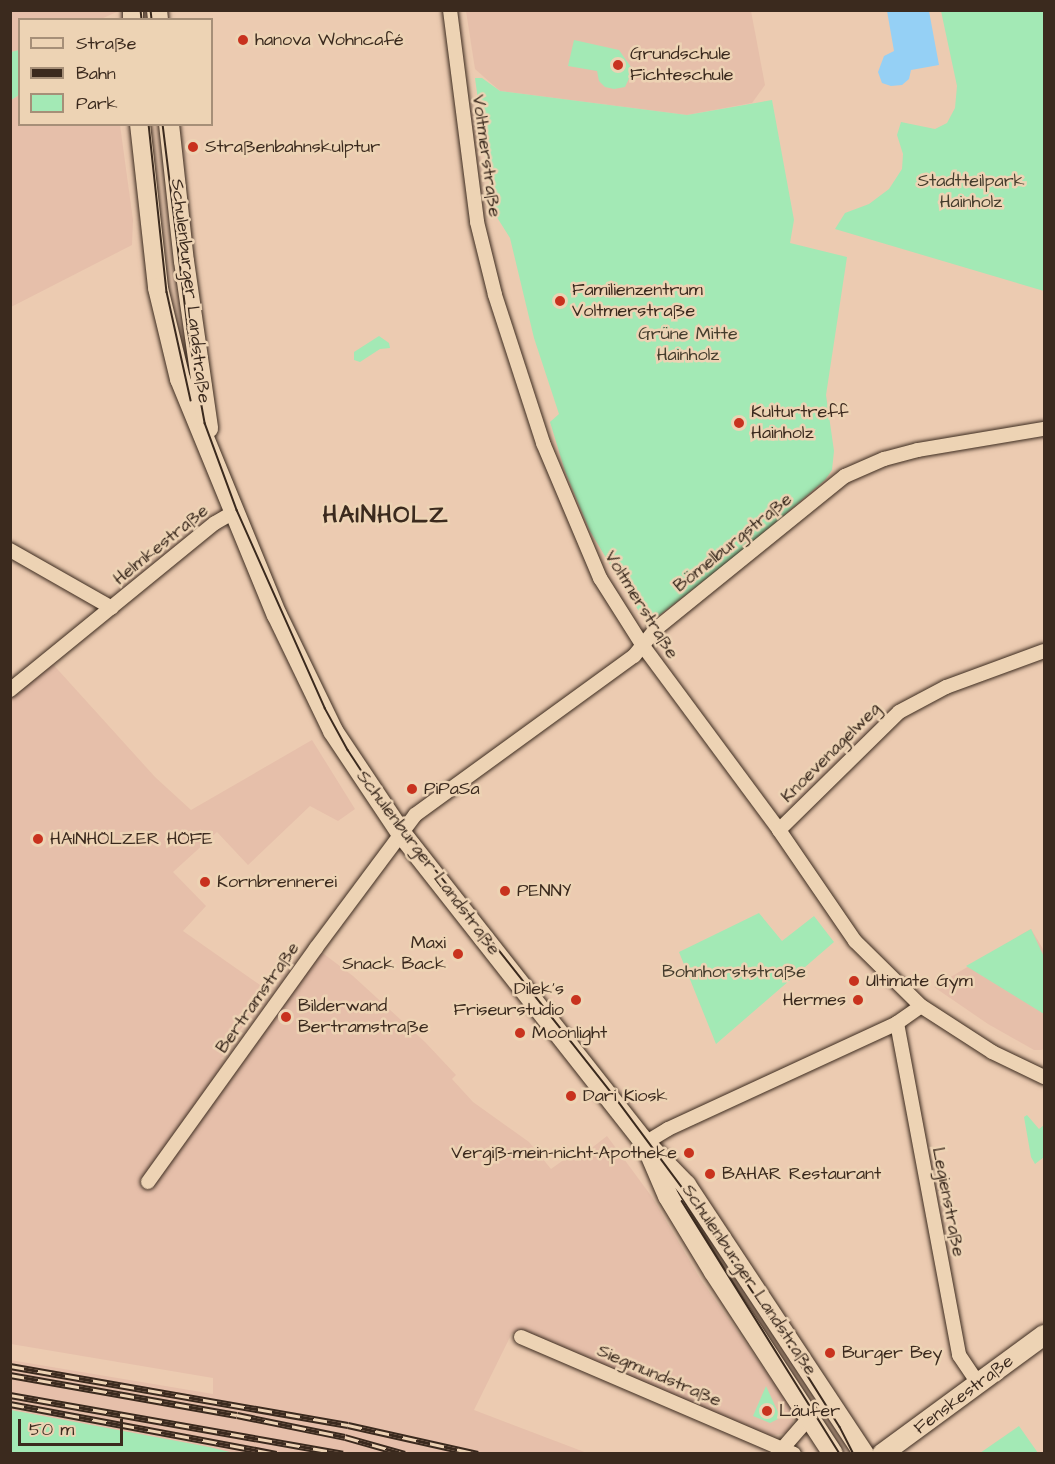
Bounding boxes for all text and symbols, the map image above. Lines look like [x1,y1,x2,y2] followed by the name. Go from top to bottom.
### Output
[18,18,213,126] legend
[255,29,404,51] place label: hanova Wohncafé
[76,31,136,56] text: Straße
[236,33,250,47] marker: hanova Wohncafé
[630,44,734,86] place label: Grundschule Fichteschule
[611,58,625,72] marker: Grundschule Fichteschule
[76,61,116,86] text: Bahn
[76,91,118,116] text: Park
[467,94,505,218] street label: Voltmerstraße
[205,136,380,158] place label: Straßenbahnskulptur
[186,140,200,154] marker: Straßenbahnskulptur
[917,171,1025,213] park label: Stadtteilpark Hainholz
[166,178,214,404] street label: Schulenburger Landstraße
[572,280,703,322] place label: Familienzentrum Voltmerstraße
[553,294,567,308] marker: Familienzentrum Voltmerstraße
[638,324,738,366] park label: Grüne Mitte Hainholz
[751,402,849,444] place label: Kulturtreff Hainholz
[732,416,746,430] marker: Kulturtreff Hainholz
[670,489,796,597] street label: Bömelburgstraße
[109,500,213,590] street label: Helmkestraße
[323,502,449,530] district label: HAINHOLZ
[599,547,683,663] street label: Voltmerstraße
[777,699,885,807] street label: Knoevenagelweg
[351,766,505,960] street label: Schulenburger Landstraße
[424,778,480,800] place label: PiPaSa
[405,782,419,796] marker: PiPaSa
[50,828,213,850] place label: HAINHÖLZER HÖFE
[31,832,45,846] marker: HAINHÖLZER HÖFE
[217,871,337,893] place label: Kornbrennerei
[198,875,212,889] marker: Kornbrennerei
[517,880,571,902] place label: PENNY
[498,884,512,898] marker: PENNY
[342,933,446,976] place label: Maxi Snack Back
[212,938,304,1058] street label: Bertramstraße
[451,947,465,961] marker: Maxi Snack Back
[662,961,806,983] park label: Bohnhorststraße
[866,970,973,992] place label: Ultimate Gym
[847,974,861,988] marker: Ultimate Gym
[454,979,564,1022] place label: Dilek's Friseurstudio
[783,989,846,1011] place label: Hermes
[569,993,583,1007] marker: Dilek's Friseurstudio
[851,993,865,1007] marker: Hermes
[298,996,429,1038] place label: Bilderwand Bertramstraße
[279,1010,293,1024] marker: Bilderwand Bertramstraße
[532,1022,607,1044] place label: Moonlight
[513,1026,527,1040] marker: Moonlight
[583,1085,668,1107] place label: Dari Kiosk
[564,1089,578,1103] marker: Dari Kiosk
[451,1142,677,1164] place label: Vergiß-mein-nicht-Apotheke
[682,1146,696,1160] marker: Vergiß-mein-nicht-Apotheke
[927,1146,969,1258] street label: Legienstraße
[722,1163,881,1185] place label: BAHAR Restaurant
[703,1167,717,1181] marker: BAHAR Restaurant
[677,1180,821,1380] street label: Schulenburger Landstraße
[594,1340,724,1412] street label: Siegmundstraße
[842,1342,942,1364] place label: Burger Bey
[823,1346,837,1360] marker: Burger Bey
[910,1351,1018,1439] street label: Fenskestraße
[779,1400,840,1422] place label: Läufer
[760,1404,774,1418] marker: Läufer
[21,1407,126,1445] scale bar
[29,1417,74,1442] text: 50 m

